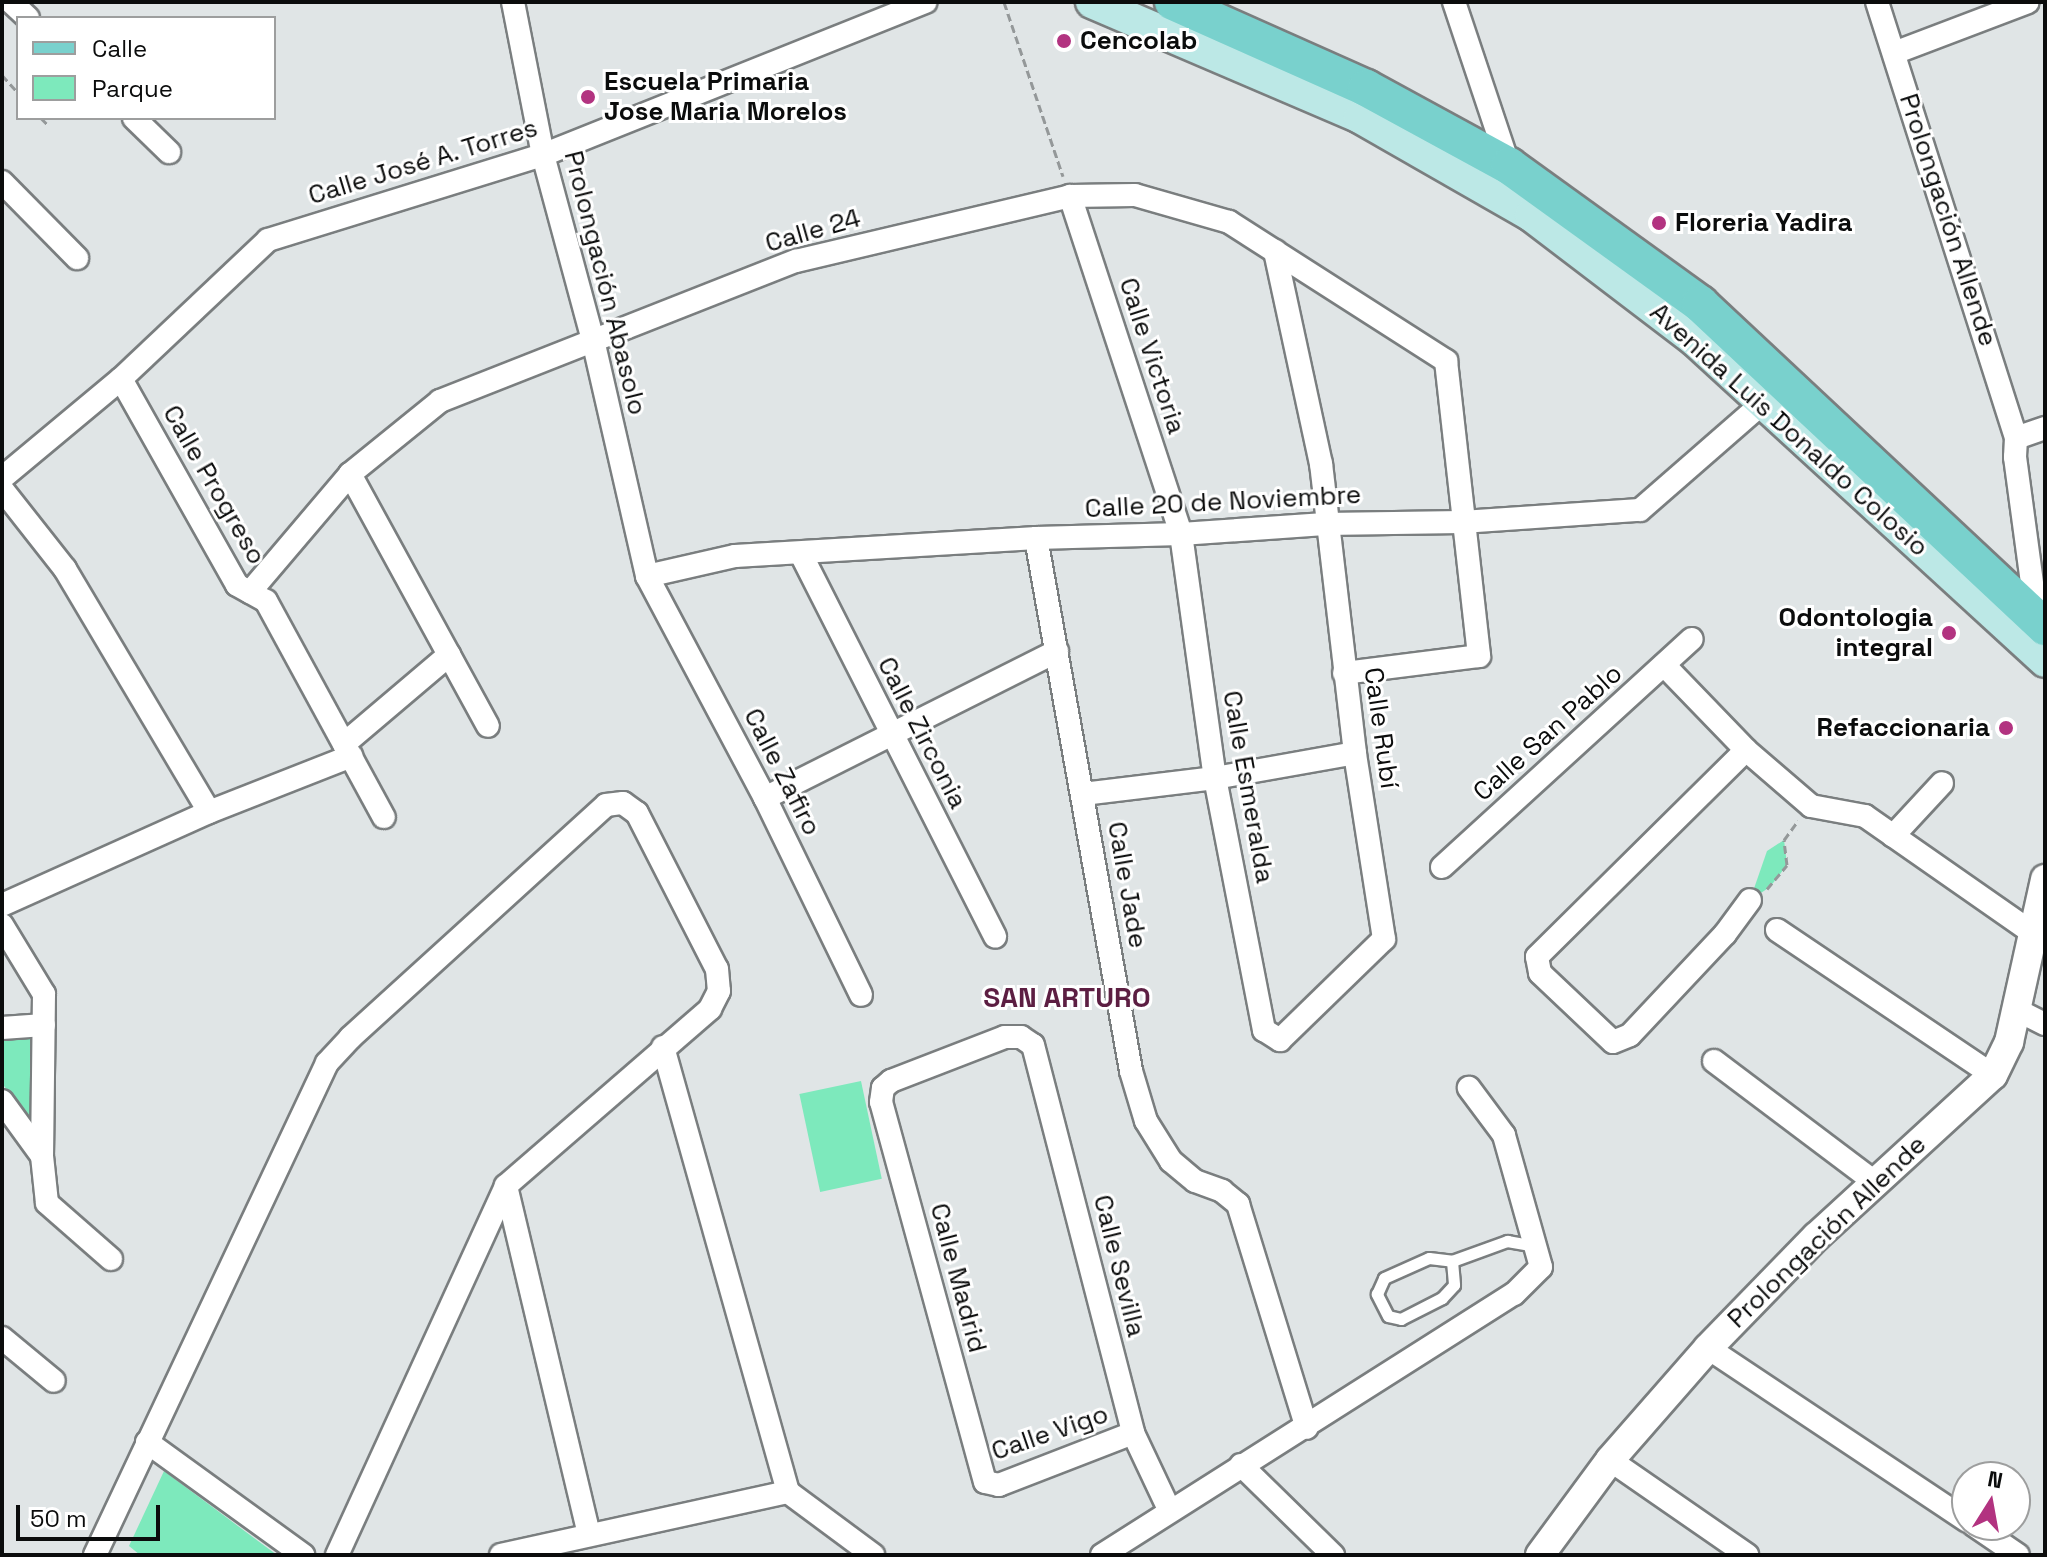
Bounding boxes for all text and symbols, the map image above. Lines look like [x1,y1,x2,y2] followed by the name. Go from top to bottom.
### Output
[16,16,276,120] legend
[1080,25,1197,57] place label: Cencolab
[1055,32,1073,50] marker: Cencolab
[92,33,147,64] text: Calle
[604,66,847,128] place label: Escuela Primaria Jose Maria Morelos
[92,73,173,104] text: Parque
[579,88,597,106] marker: Escuela Primaria Jose Maria Morelos
[1892,90,2004,350] street label: Prolongación Allende
[304,112,542,212] street label: Calle José A. Torres
[557,148,653,418] street label: Prolongación Abasolo
[762,203,864,259] street label: Calle 24
[1675,207,1853,239] place label: Floreria Yadira
[1650,214,1668,232] marker: Floreria Yadira
[1112,274,1192,438] street label: Calle Victoria
[1643,297,1935,563] street label: Avenida Luis Donaldo Colosio
[156,400,272,570] street label: Calle Progreso
[1084,479,1362,525] street label: Calle 20 de Noviembre
[1779,602,1933,664] place label: Odontologia integral
[1940,624,1958,642] marker: Odontologia integral
[870,652,974,814] street label: Calle Zirconia
[1467,658,1629,808] street label: Calle San Pablo
[1357,665,1405,791] street label: Calle Rubí
[1216,688,1280,886] street label: Calle Esmeralda
[737,703,827,841] street label: Calle Zafiro
[1817,712,1990,744] place label: Refaccionaria
[1997,719,2015,737] marker: Refaccionaria
[1101,819,1153,951] street label: Calle Jade
[983,980,1151,1014] district label: SAN ARTURO
[1721,1129,1933,1335] street label: Prolongación Allende
[1086,1192,1152,1340] street label: Calle Sevilla
[923,1200,993,1356] street label: Calle Madrid
[987,1398,1113,1468] street label: Calle Vigo
[1951,1461,2031,1541] north arrow
[1985,1464,2005,1495] text: N
[20,1489,164,1539] scale bar
[30,1503,87,1534] text: 50 m

